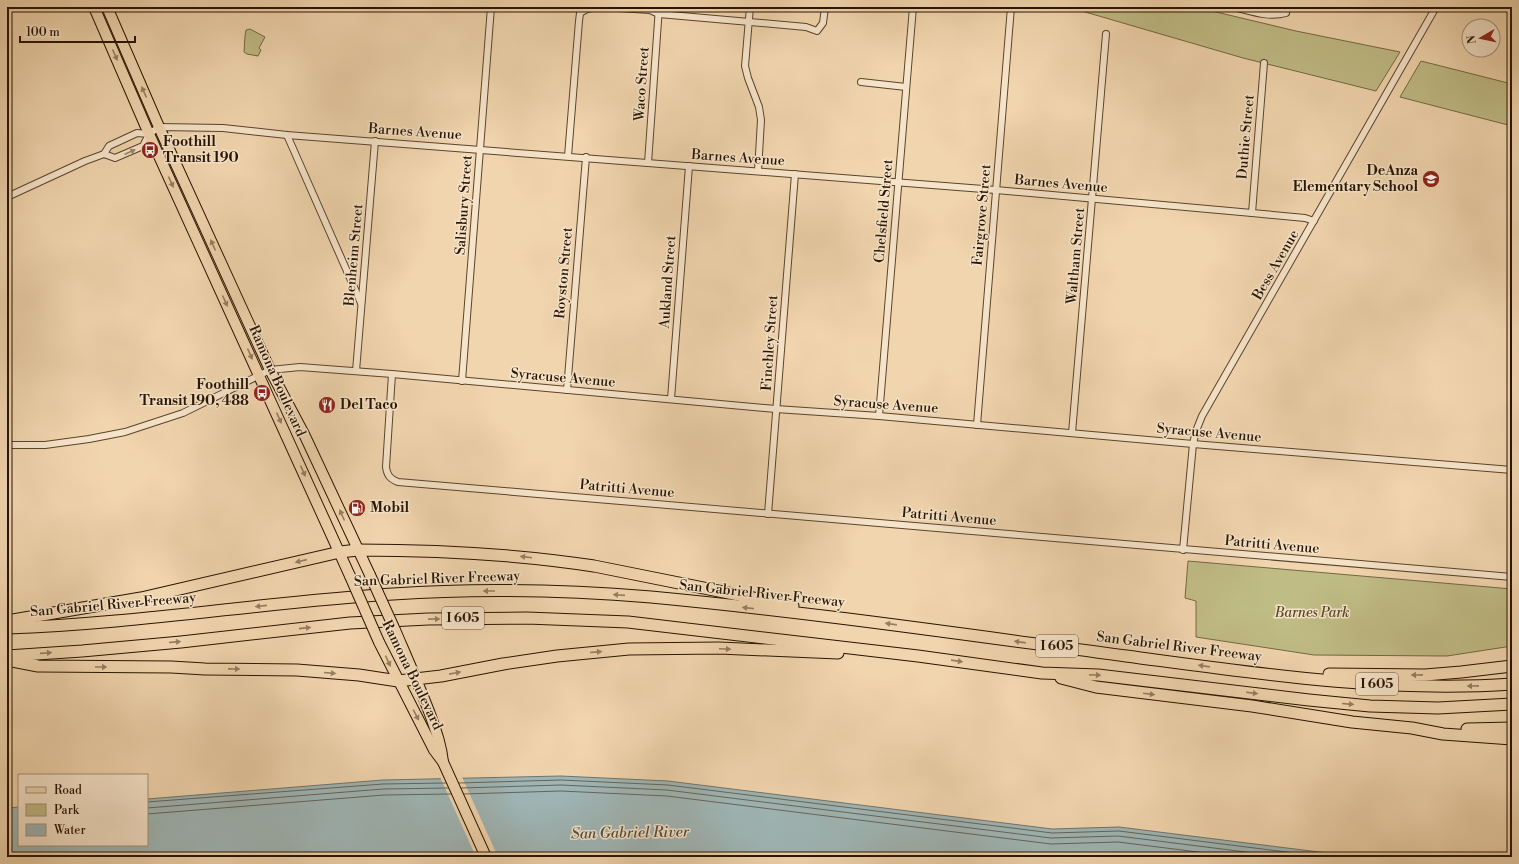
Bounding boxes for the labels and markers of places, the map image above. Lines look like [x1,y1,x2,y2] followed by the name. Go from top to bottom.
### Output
[163,133,239,167] place label: Foothill Transit 190
[140,140,160,160] bus stop icon: Foothill Transit 190
[1293,162,1418,196] place label: DeAnza Elementary School
[1421,169,1441,189] school or university icon: DeAnza Elementary School
[139,376,249,410] place label: Foothill Transit 190, 488
[252,383,272,403] bus stop icon: Foothill Transit 190, 488
[317,395,337,415] restaurant icon: Del Taco
[340,396,398,414] place label: Del Taco
[347,498,367,518] fuel station icon: Mobil
[370,499,410,517] place label: Mobil

